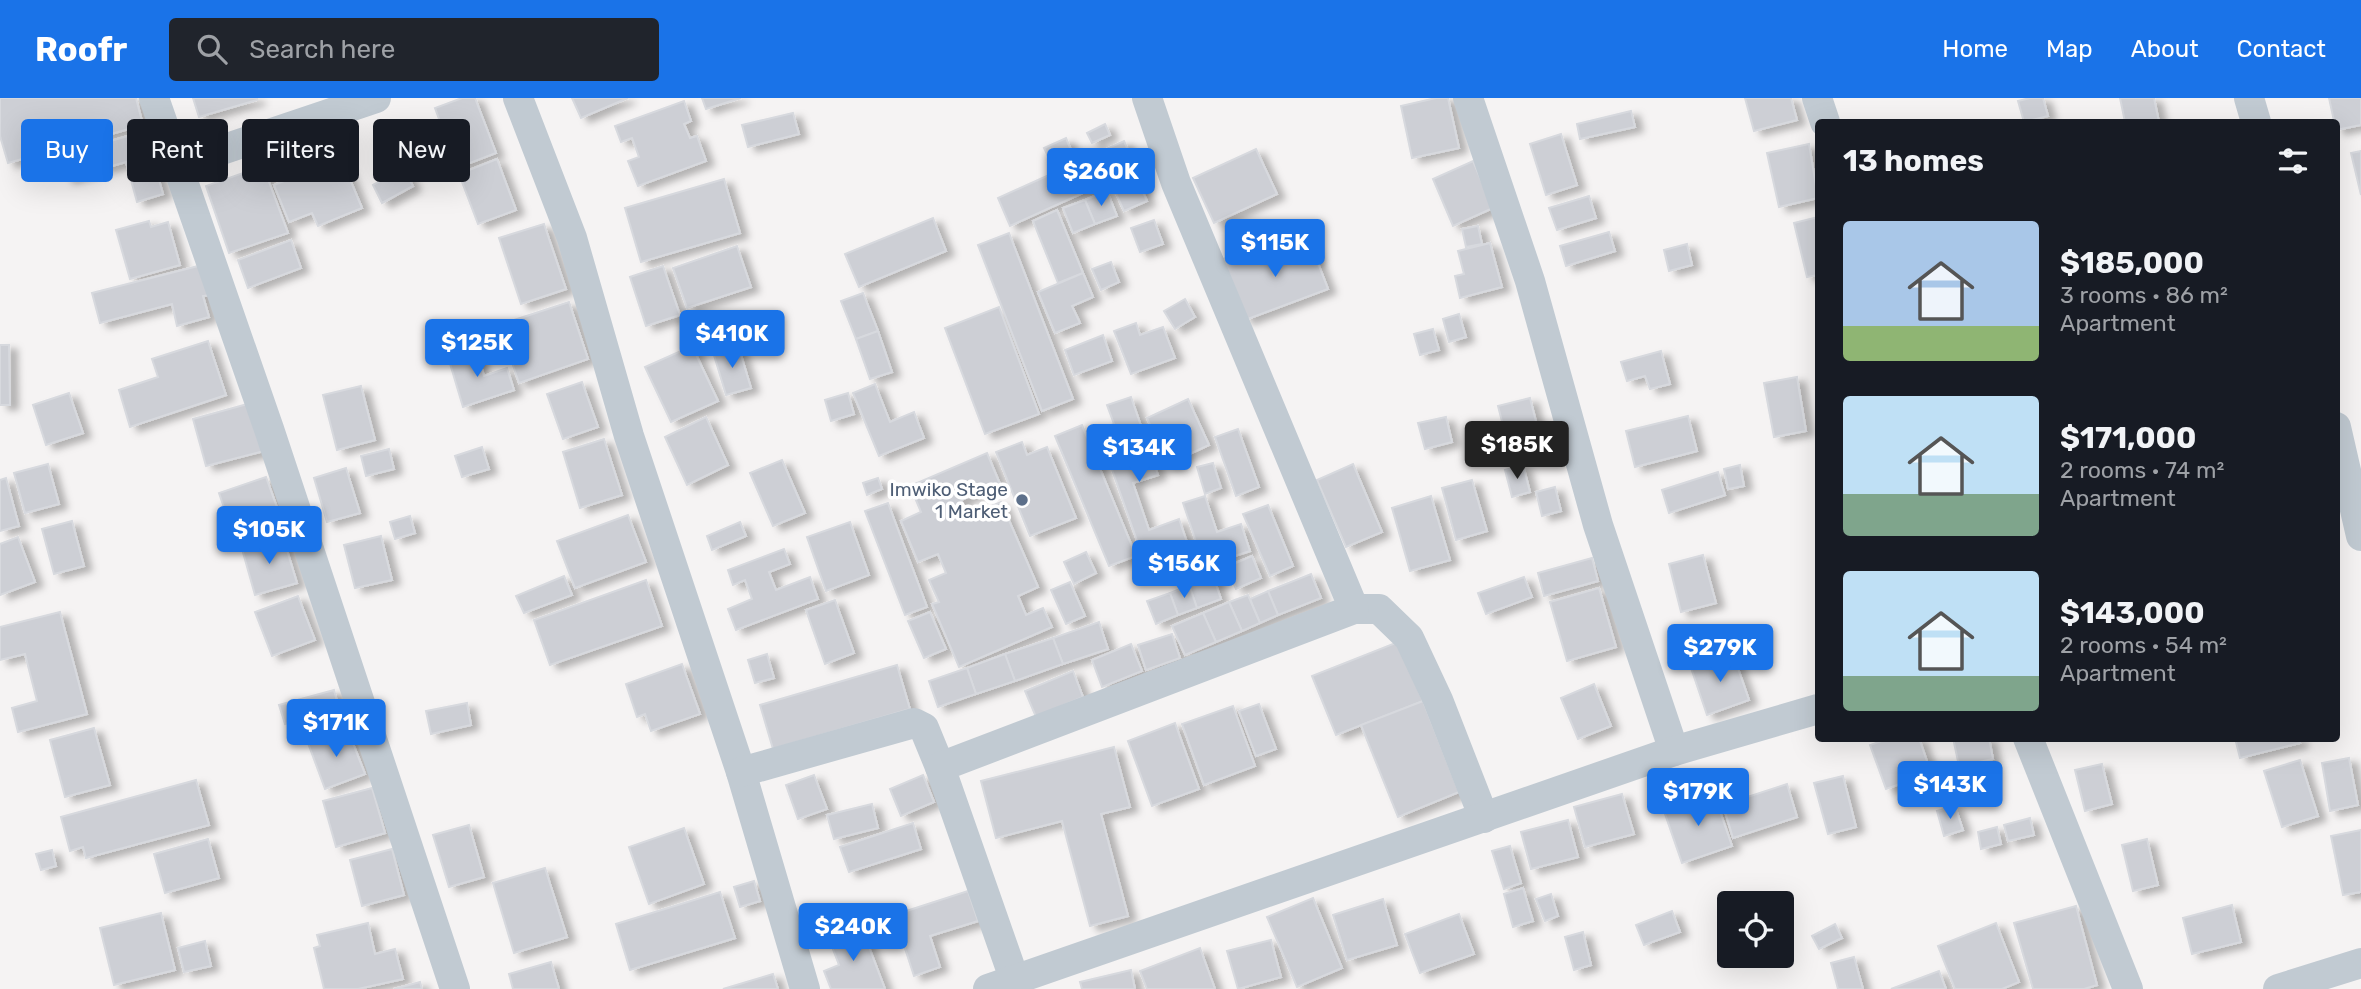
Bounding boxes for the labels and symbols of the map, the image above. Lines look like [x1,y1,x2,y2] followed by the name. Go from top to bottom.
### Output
[1052,148,1150,208] pin: $260K
[1226,220,1324,279] pin: $115K
[683,310,781,370] pin: $410K
[428,320,526,379] pin: $125K
[1468,422,1566,481] pin: $185K
[1090,424,1188,484] pin: $134K
[890,478,1009,523] place label: Imwiko Stage 1 Market
[1014,492,1030,508] marker: Imwiko Stage 1 Market
[220,506,318,566] pin: $105K
[1135,540,1233,600] pin: $156K
[1671,624,1769,684] pin: $279K
[287,700,385,759] pin: $171K
[1901,762,1999,821] pin: $143K
[1649,768,1747,828] pin: $179K
[804,904,902,963] pin: $240K

